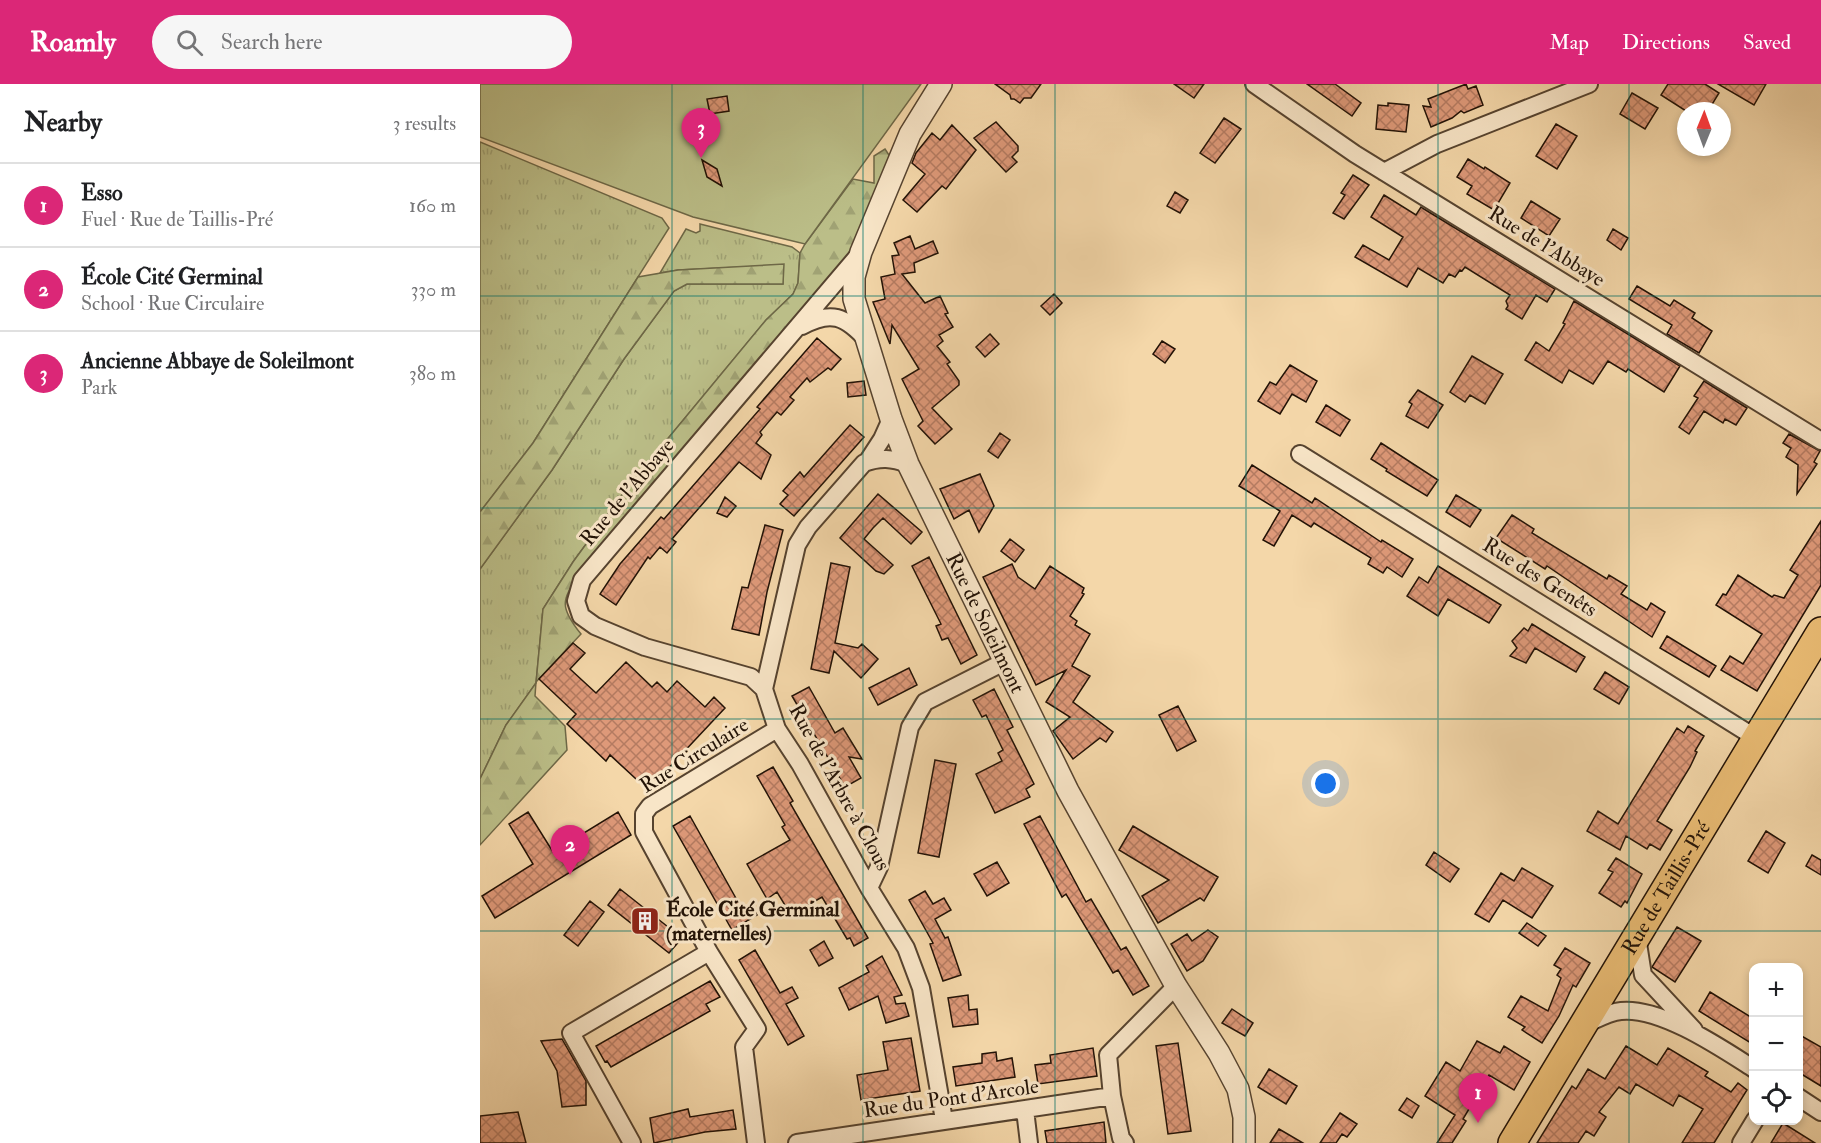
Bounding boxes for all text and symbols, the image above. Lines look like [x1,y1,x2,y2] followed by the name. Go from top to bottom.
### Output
[152,15,572,69] search box
[30,25,116,60] text: Roamly
[173,26,206,59] icon: search
[221,28,323,56] text: Search here
[1549,29,1589,56] text: Map
[1622,29,1710,56] text: Directions
[1743,29,1791,56] text: Saved
[1677,102,1731,156] north arrow
[24,107,102,139] text: Nearby
[682,109,720,158] pin: 3
[393,111,456,136] text: 3 results
[81,179,123,207] text: Esso
[40,193,47,218] text: 1
[409,193,456,218] text: 160 m
[1483,200,1610,293] street label: Rue de l'Abbaye
[81,207,273,232] text: Fuel · Rue de Taillis-Pré
[81,263,263,291] text: École Cité Germinal
[38,277,49,302] text: 2
[411,277,456,302] text: 330 m
[81,291,264,316] text: School · Rue Circulaire
[81,347,354,375] text: Ancienne Abbaye de Soleilmont
[40,361,47,386] text: 3
[409,361,456,386] text: 380 m
[81,375,117,400] text: Park
[574,433,680,552] street label: Rue de l'Abbaye
[1478,532,1602,623] street label: Rue des Genêts
[939,548,1031,698] street label: Rue de Soleilmont
[783,699,897,875] street label: Rue de l'Arbre à Clous
[635,711,754,799] street label: Rue Circulaire
[1311,769,1340,798] your location
[1616,816,1717,960] street label: Rue de Taillis-Pré
[550,826,590,875] pin: 2
[666,896,840,947] place label: École Cité Germinal (maternelles)
[629,905,661,937] building icon: École Cité Germinal (maternelles)
[1749,963,1803,1125] map controls
[1749,963,1803,1017] button: +
[1749,1017,1803,1071] button: −
[1749,1071,1803,1125] button: locate
[862,1073,1041,1124] street label: Rue du Pont d'Arcole
[1458,1074,1498,1123] pin: 1

